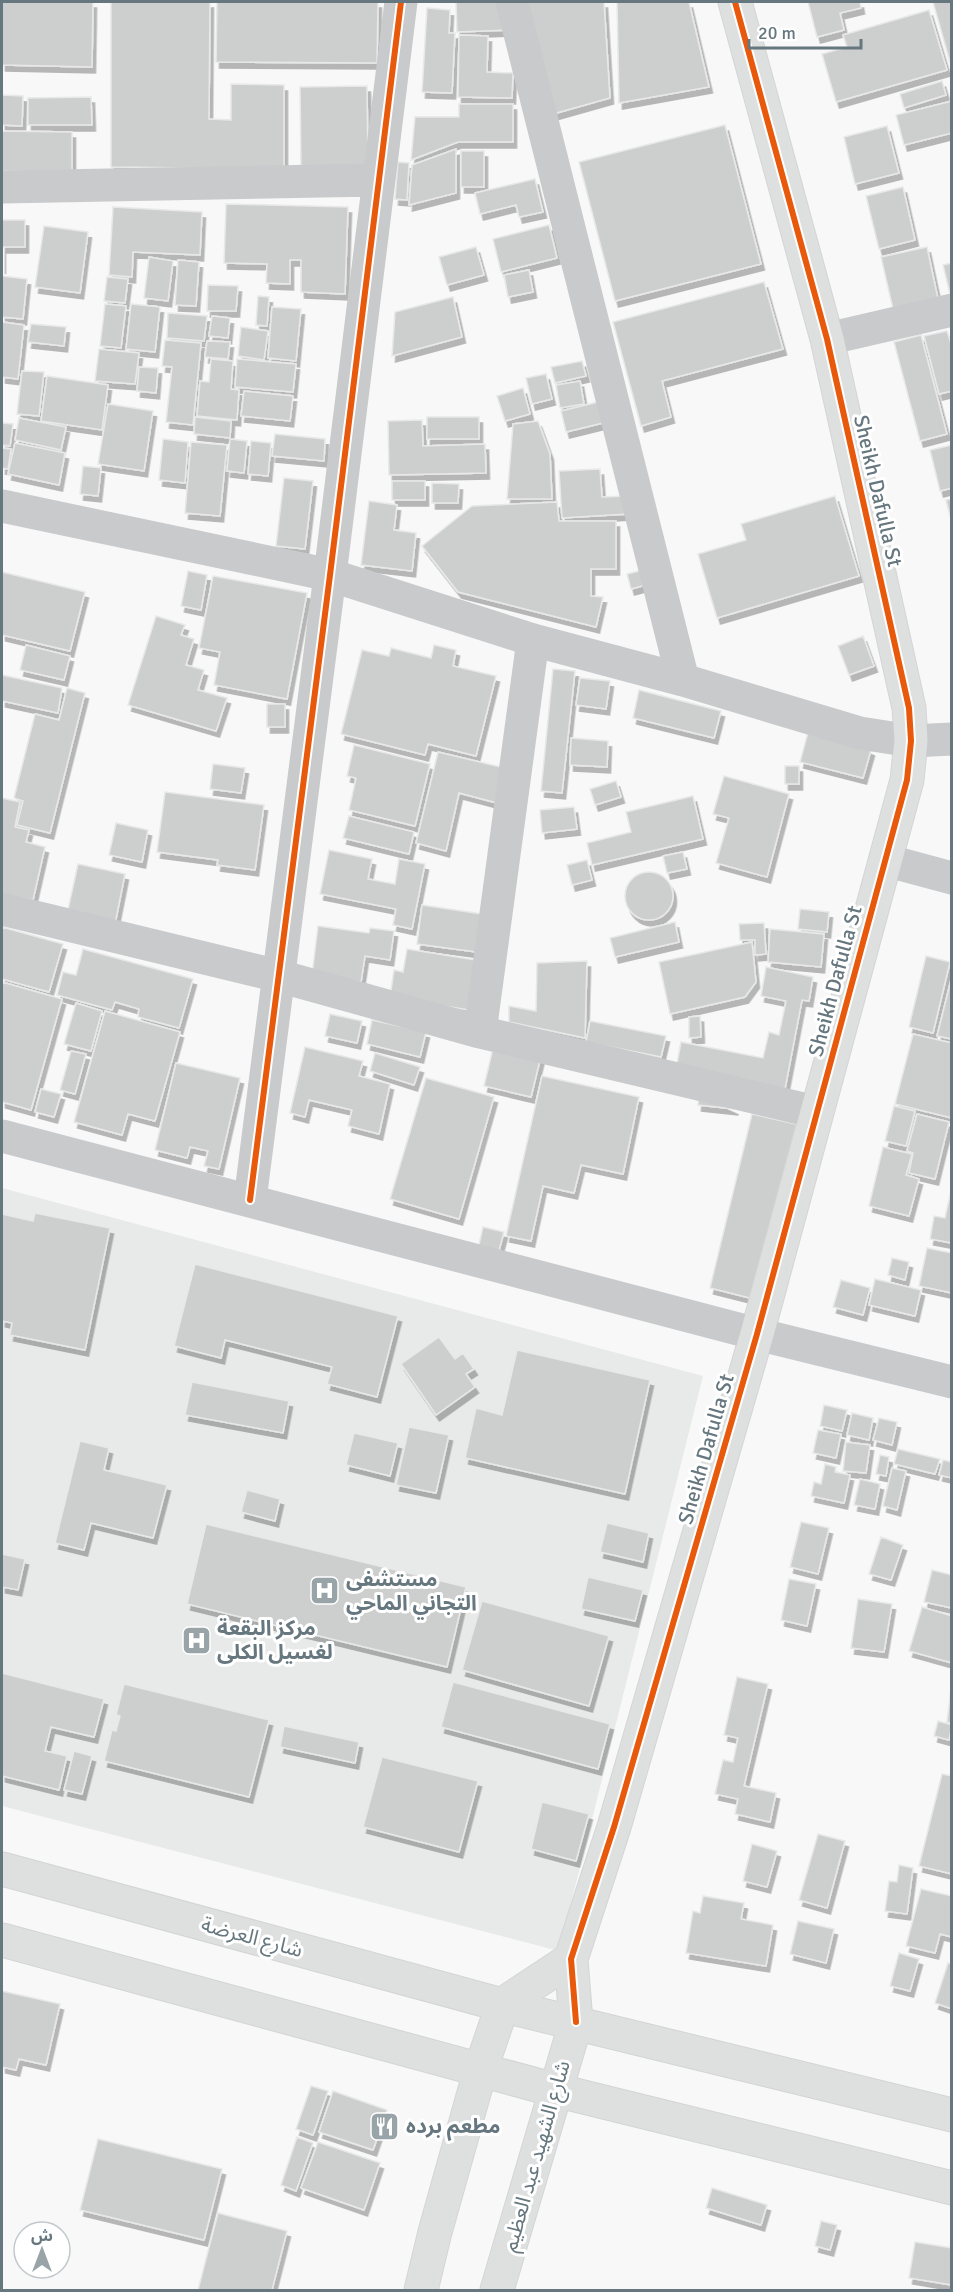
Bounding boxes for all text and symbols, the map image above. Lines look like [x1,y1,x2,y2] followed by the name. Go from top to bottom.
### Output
[749,12,862,50] scale bar
[758,22,796,44] text: 20 m
[848,413,908,569] street label: Sheikh Dafulla St
[802,903,868,1059] street label: Sheikh Dafulla St
[672,1371,740,1527] street label: Sheikh Dafulla St
[346,1566,477,1620] place label: مستشفى التجاني الماحي
[309,1575,341,1607] hospital icon: مستشفى التجاني الماحي
[217,1615,333,1665] place label: مركز البقعة لغسيل الكلى
[180,1624,212,1656] hospital icon: مركز البقعة لغسيل الكلى
[198,1911,306,1965] street label: شارع العرضة
[496,2057,578,2255] street label: شارع الشهيد عبد العظيم
[369,2110,401,2142] restaurant icon: مطعم برده
[406,2113,501,2141] place label: مطعم برده
[12,2220,72,2280] north arrow
[31,2226,53,2246] text: ش

